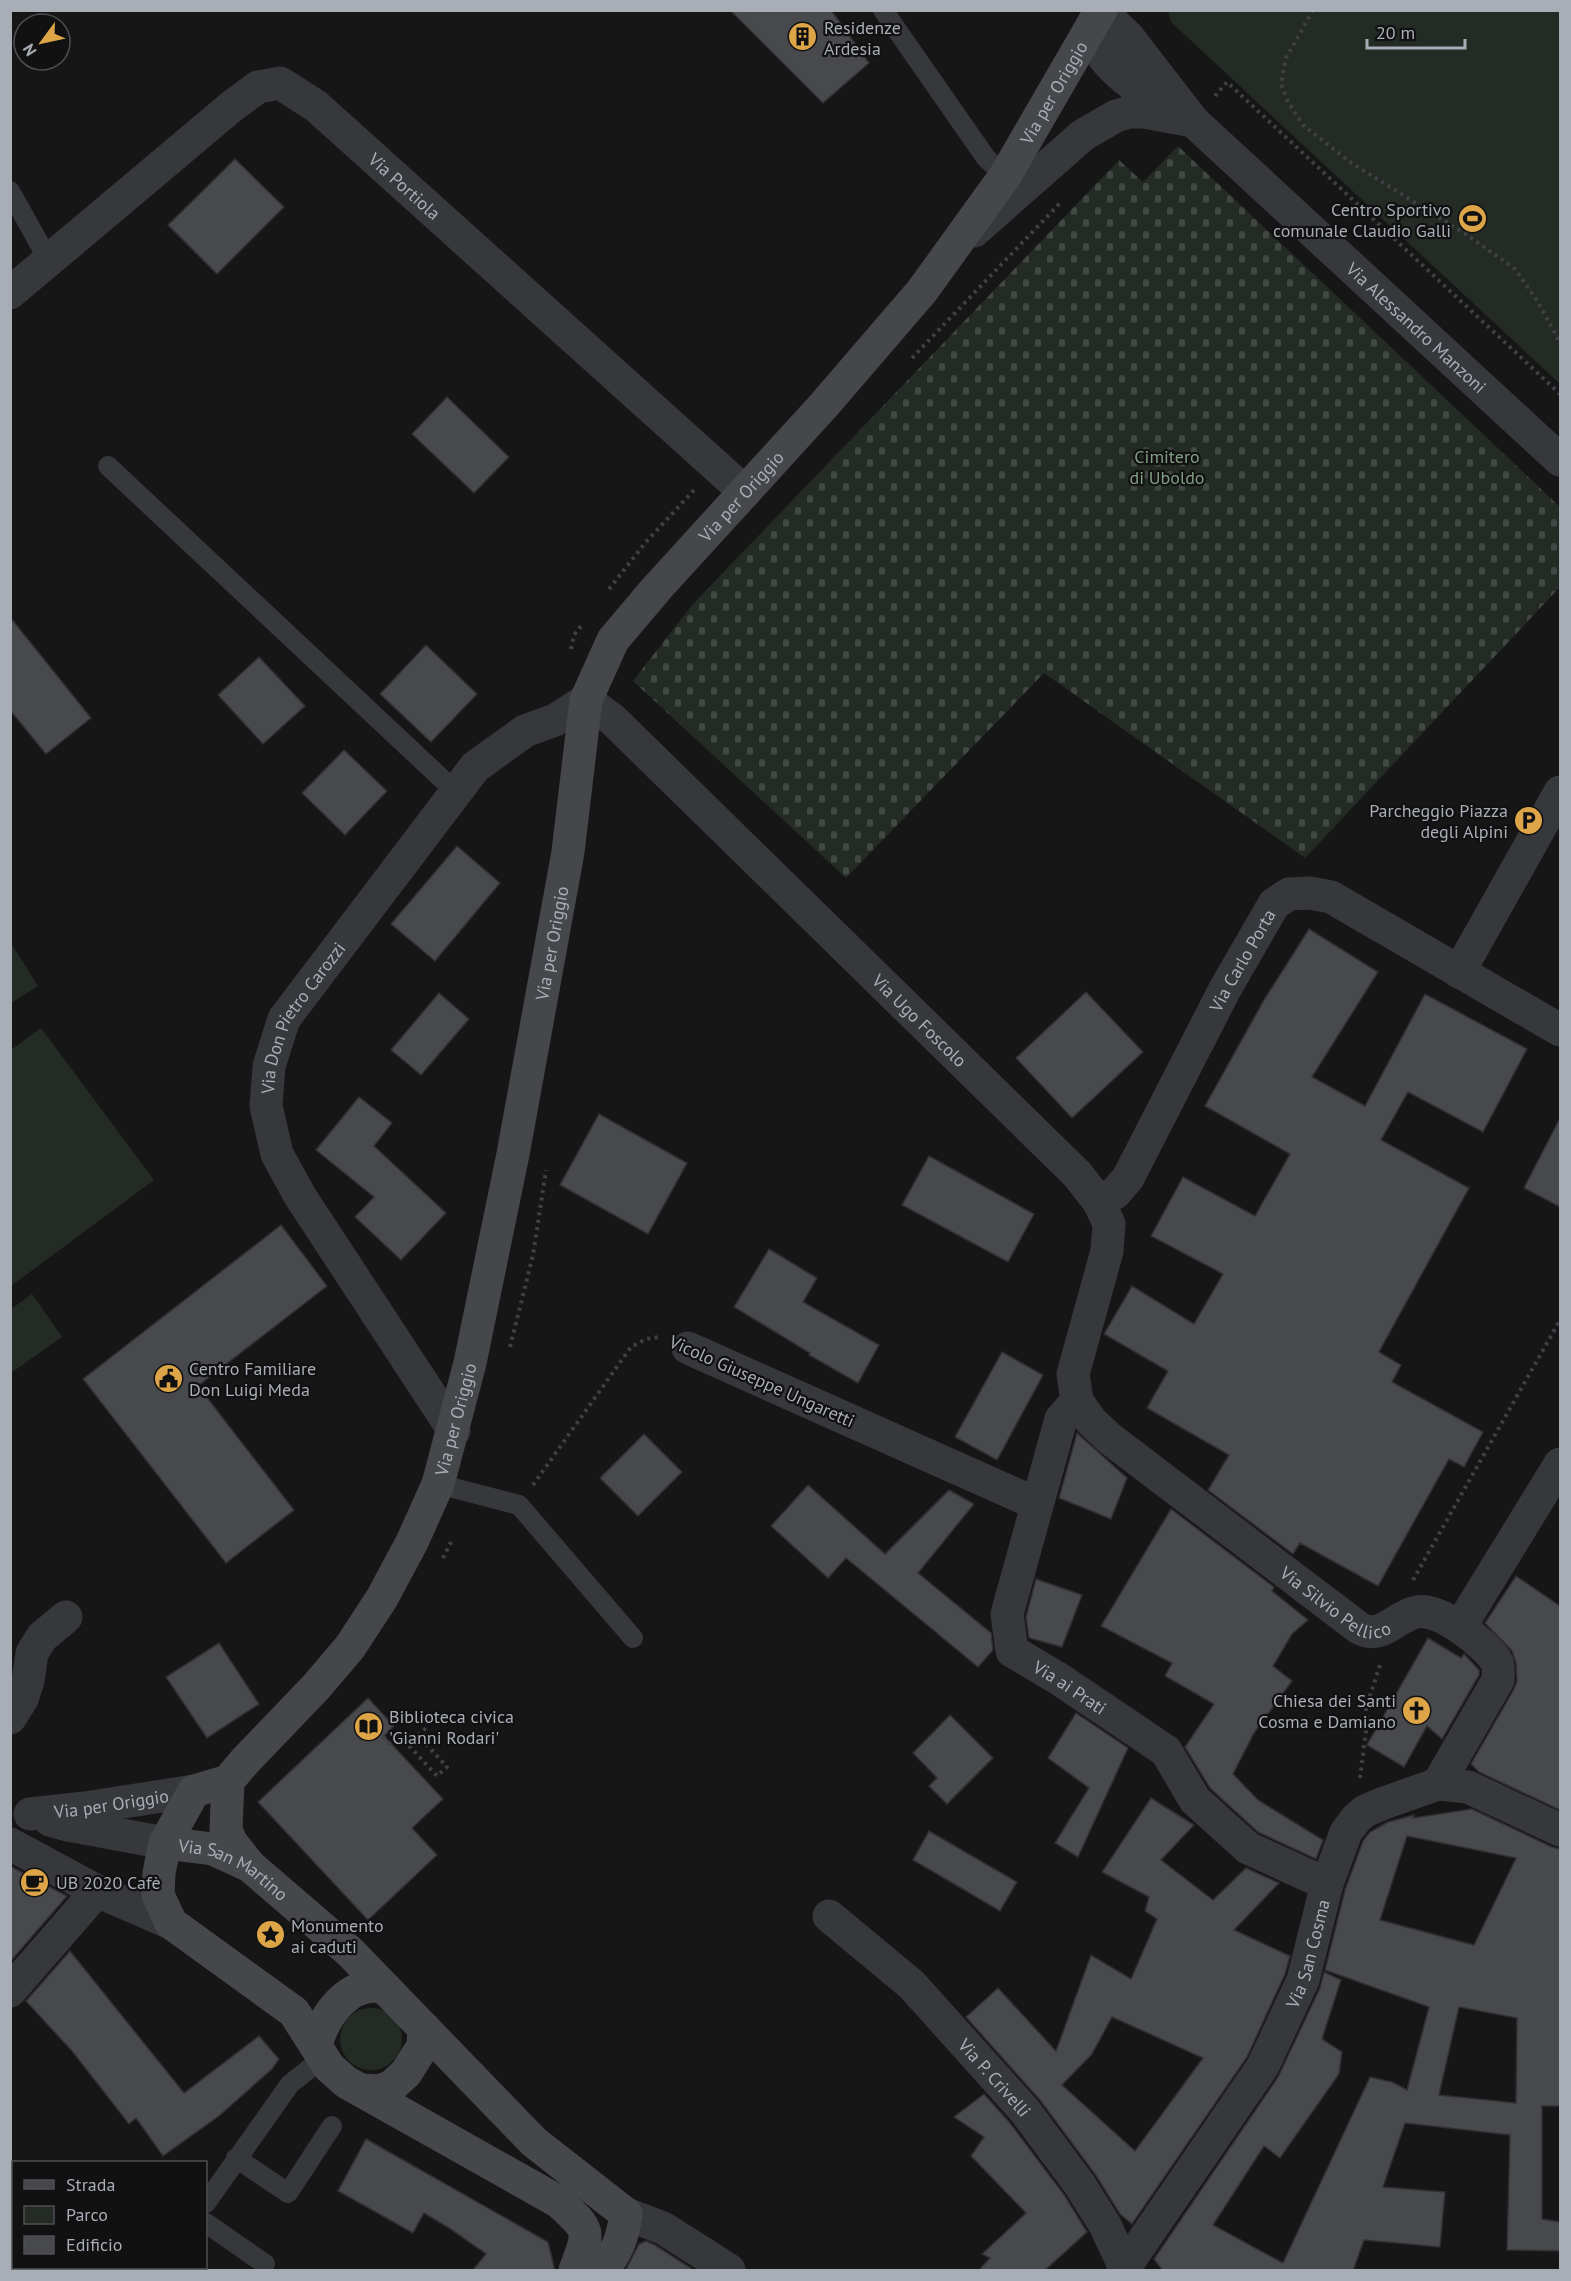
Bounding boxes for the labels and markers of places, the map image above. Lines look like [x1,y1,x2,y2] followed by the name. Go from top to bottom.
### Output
[824,16,901,60] place label: Residenze Ardesia
[787,21,819,53] building icon: Residenze Ardesia
[1273,198,1451,242] place label: Centro Sportivo comunale Claudio Galli
[1456,203,1488,235] sports icon: Centro Sportivo comunale Claudio Galli
[1369,799,1508,843] place label: Parcheggio Piazza degli Alpini
[1513,804,1545,836] parking icon: Parcheggio Piazza degli Alpini
[189,1357,316,1401] place label: Centro Familiare Don Luigi Meda
[152,1362,184,1394] public building icon: Centro Familiare Don Luigi Meda
[1258,1689,1396,1733] place label: Chiesa dei Santi Cosma e Damiano
[1401,1694,1433,1726] church icon: Chiesa dei Santi Cosma e Damiano
[389,1705,514,1749] place label: Biblioteca civica 'Gianni Rodari'
[352,1710,384,1742] library icon: Biblioteca civica 'Gianni Rodari'
[19,1866,51,1898] cafe icon: UB 2020 Cafè
[56,1871,161,1894] place label: UB 2020 Cafè
[291,1914,384,1958] place label: Monumento ai caduti
[254,1919,286,1951] place icon: Monumento ai caduti

